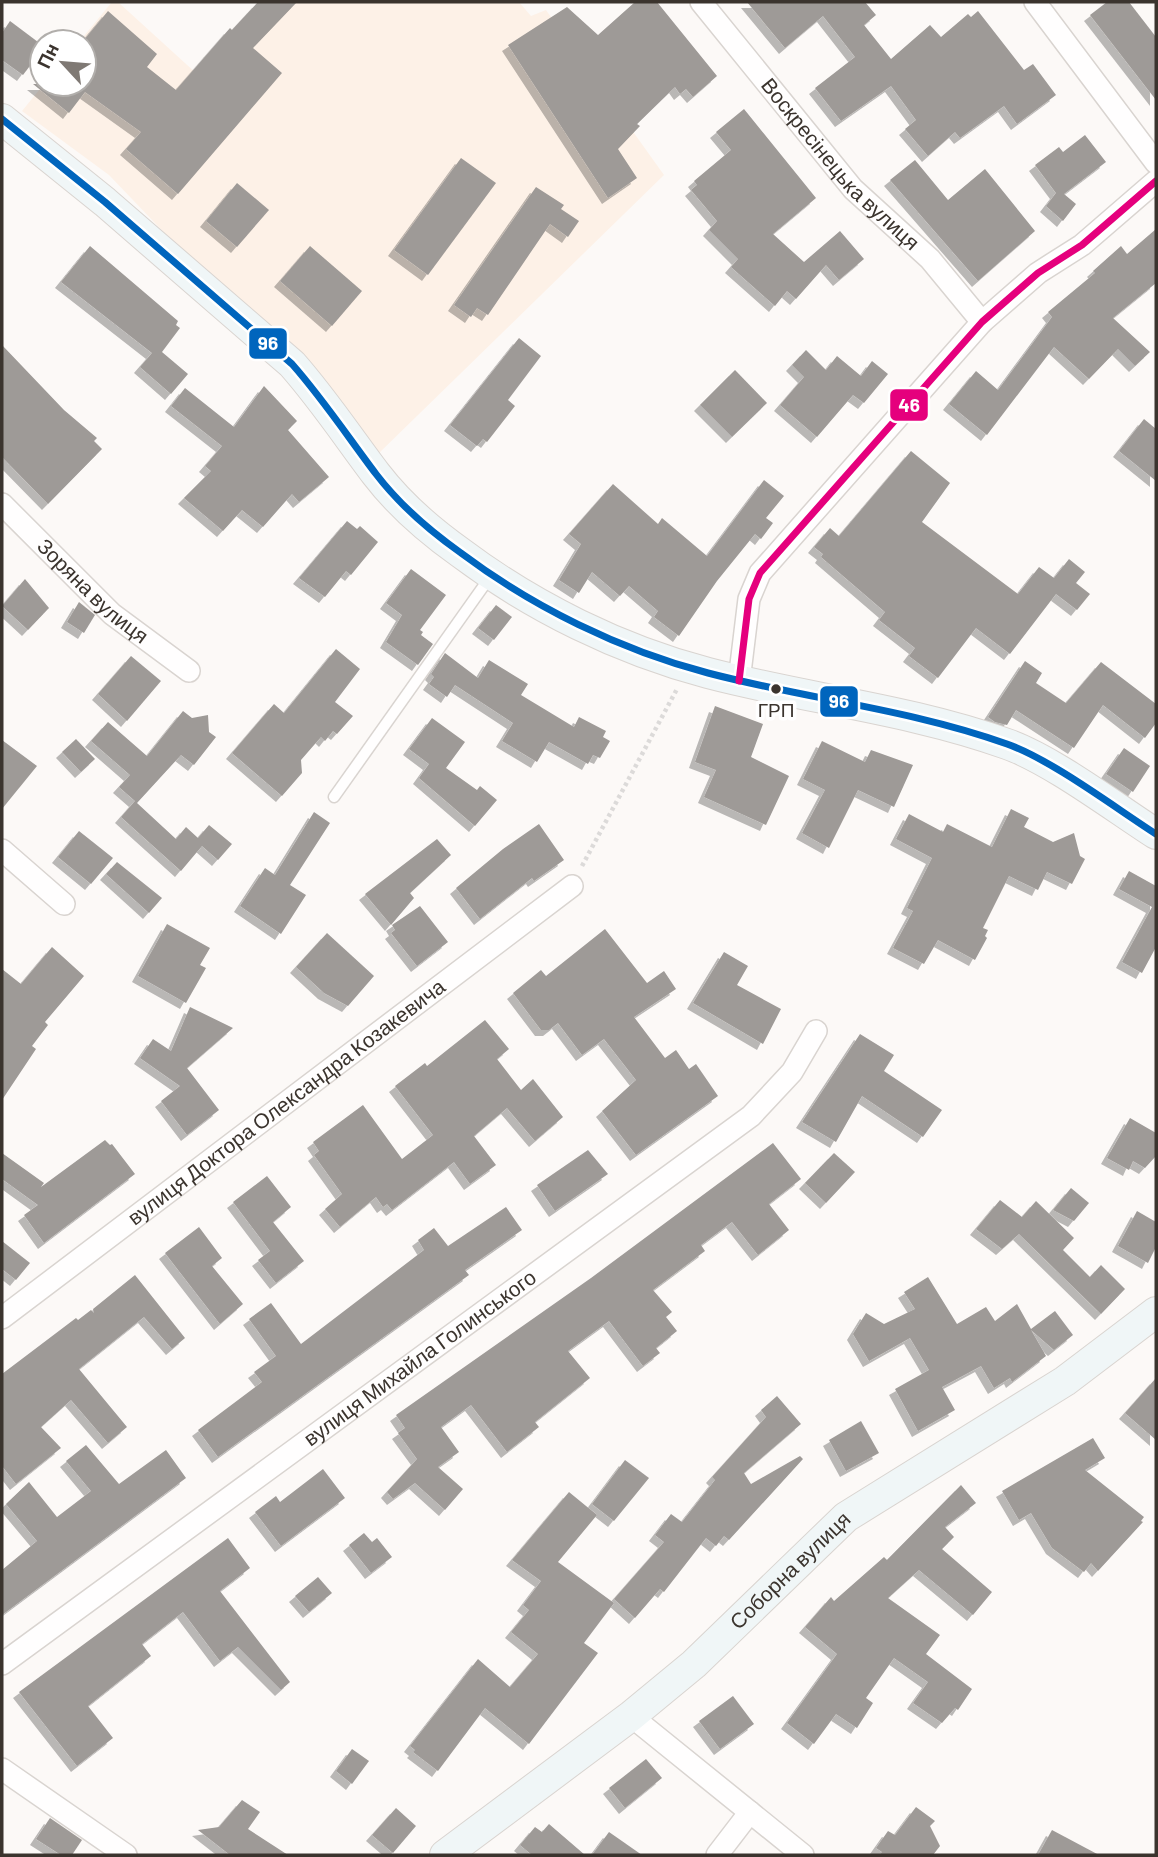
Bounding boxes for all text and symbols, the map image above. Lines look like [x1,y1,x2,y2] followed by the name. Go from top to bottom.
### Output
[28,28,98,98] north arrow
[31,39,63,72] text: Пн
[757,72,925,254] street label: Воскресінецька вулиця
[248,327,288,360] line badge: 96
[258,331,278,354] text: 96
[889,388,929,422] line badge: 46
[898,393,920,416] text: 46
[33,533,154,648] street label: Зоряна вулиця
[769,682,783,696] marker: ГРП
[819,685,859,718] line badge: 96
[829,689,849,712] text: 96
[758,698,794,721] place label: ГРП
[122,973,449,1229] street label: вулиця Доктора Олександра Козакевича
[298,1264,540,1450] street label: вулиця Михайла Голинського
[724,1506,855,1634] street label: Соборна вулиця

